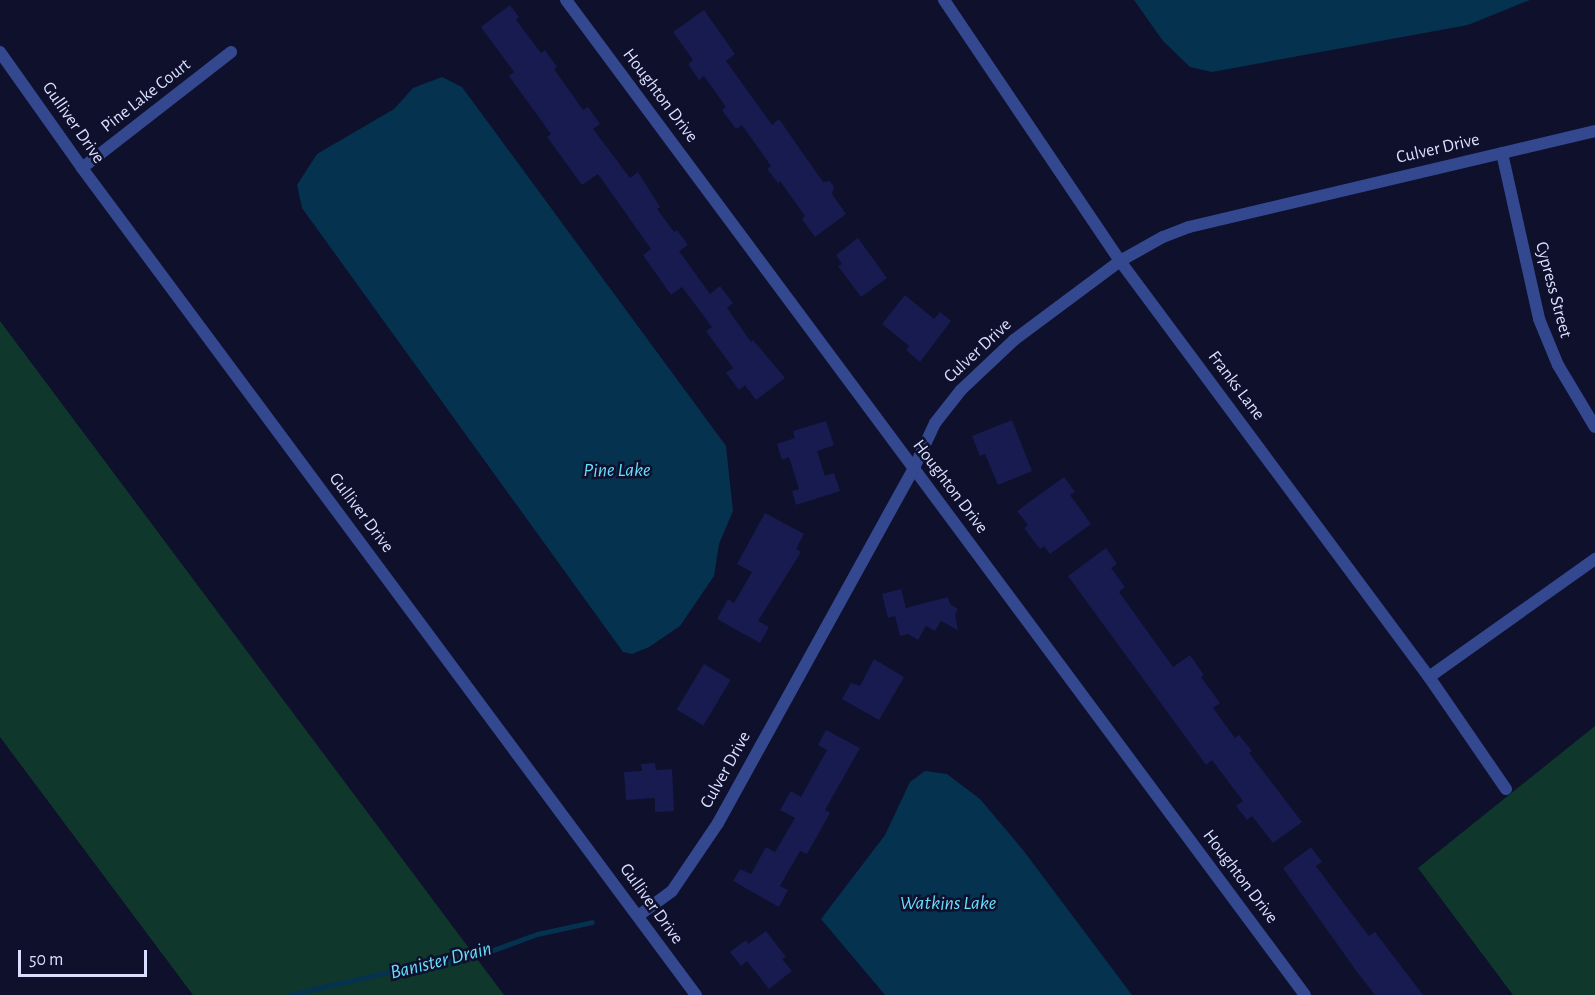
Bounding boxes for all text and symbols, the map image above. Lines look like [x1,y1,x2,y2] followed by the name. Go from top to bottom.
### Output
[618,45,702,147] street label: Houghton Drive
[97,54,195,138] street label: Pine Lake Court
[37,78,109,168] street label: Gulliver Drive
[1394,129,1482,169] street label: Culver Drive
[1530,240,1576,340] street label: Cypress Street
[940,314,1016,388] street label: Culver Drive
[1203,347,1269,425] street label: Franks Lane
[908,436,992,538] street label: Houghton Drive
[583,458,651,482] water label: Pine Lake
[324,469,398,557] street label: Gulliver Drive
[696,728,756,812] street label: Culver Drive
[1198,826,1282,928] street label: Houghton Drive
[614,859,688,949] street label: Gulliver Drive
[900,891,996,915] water label: Watkins Lake
[388,937,494,985] water label: Banister Drain
[21,938,150,976] scale bar
[29,951,63,969] text: 50 m

